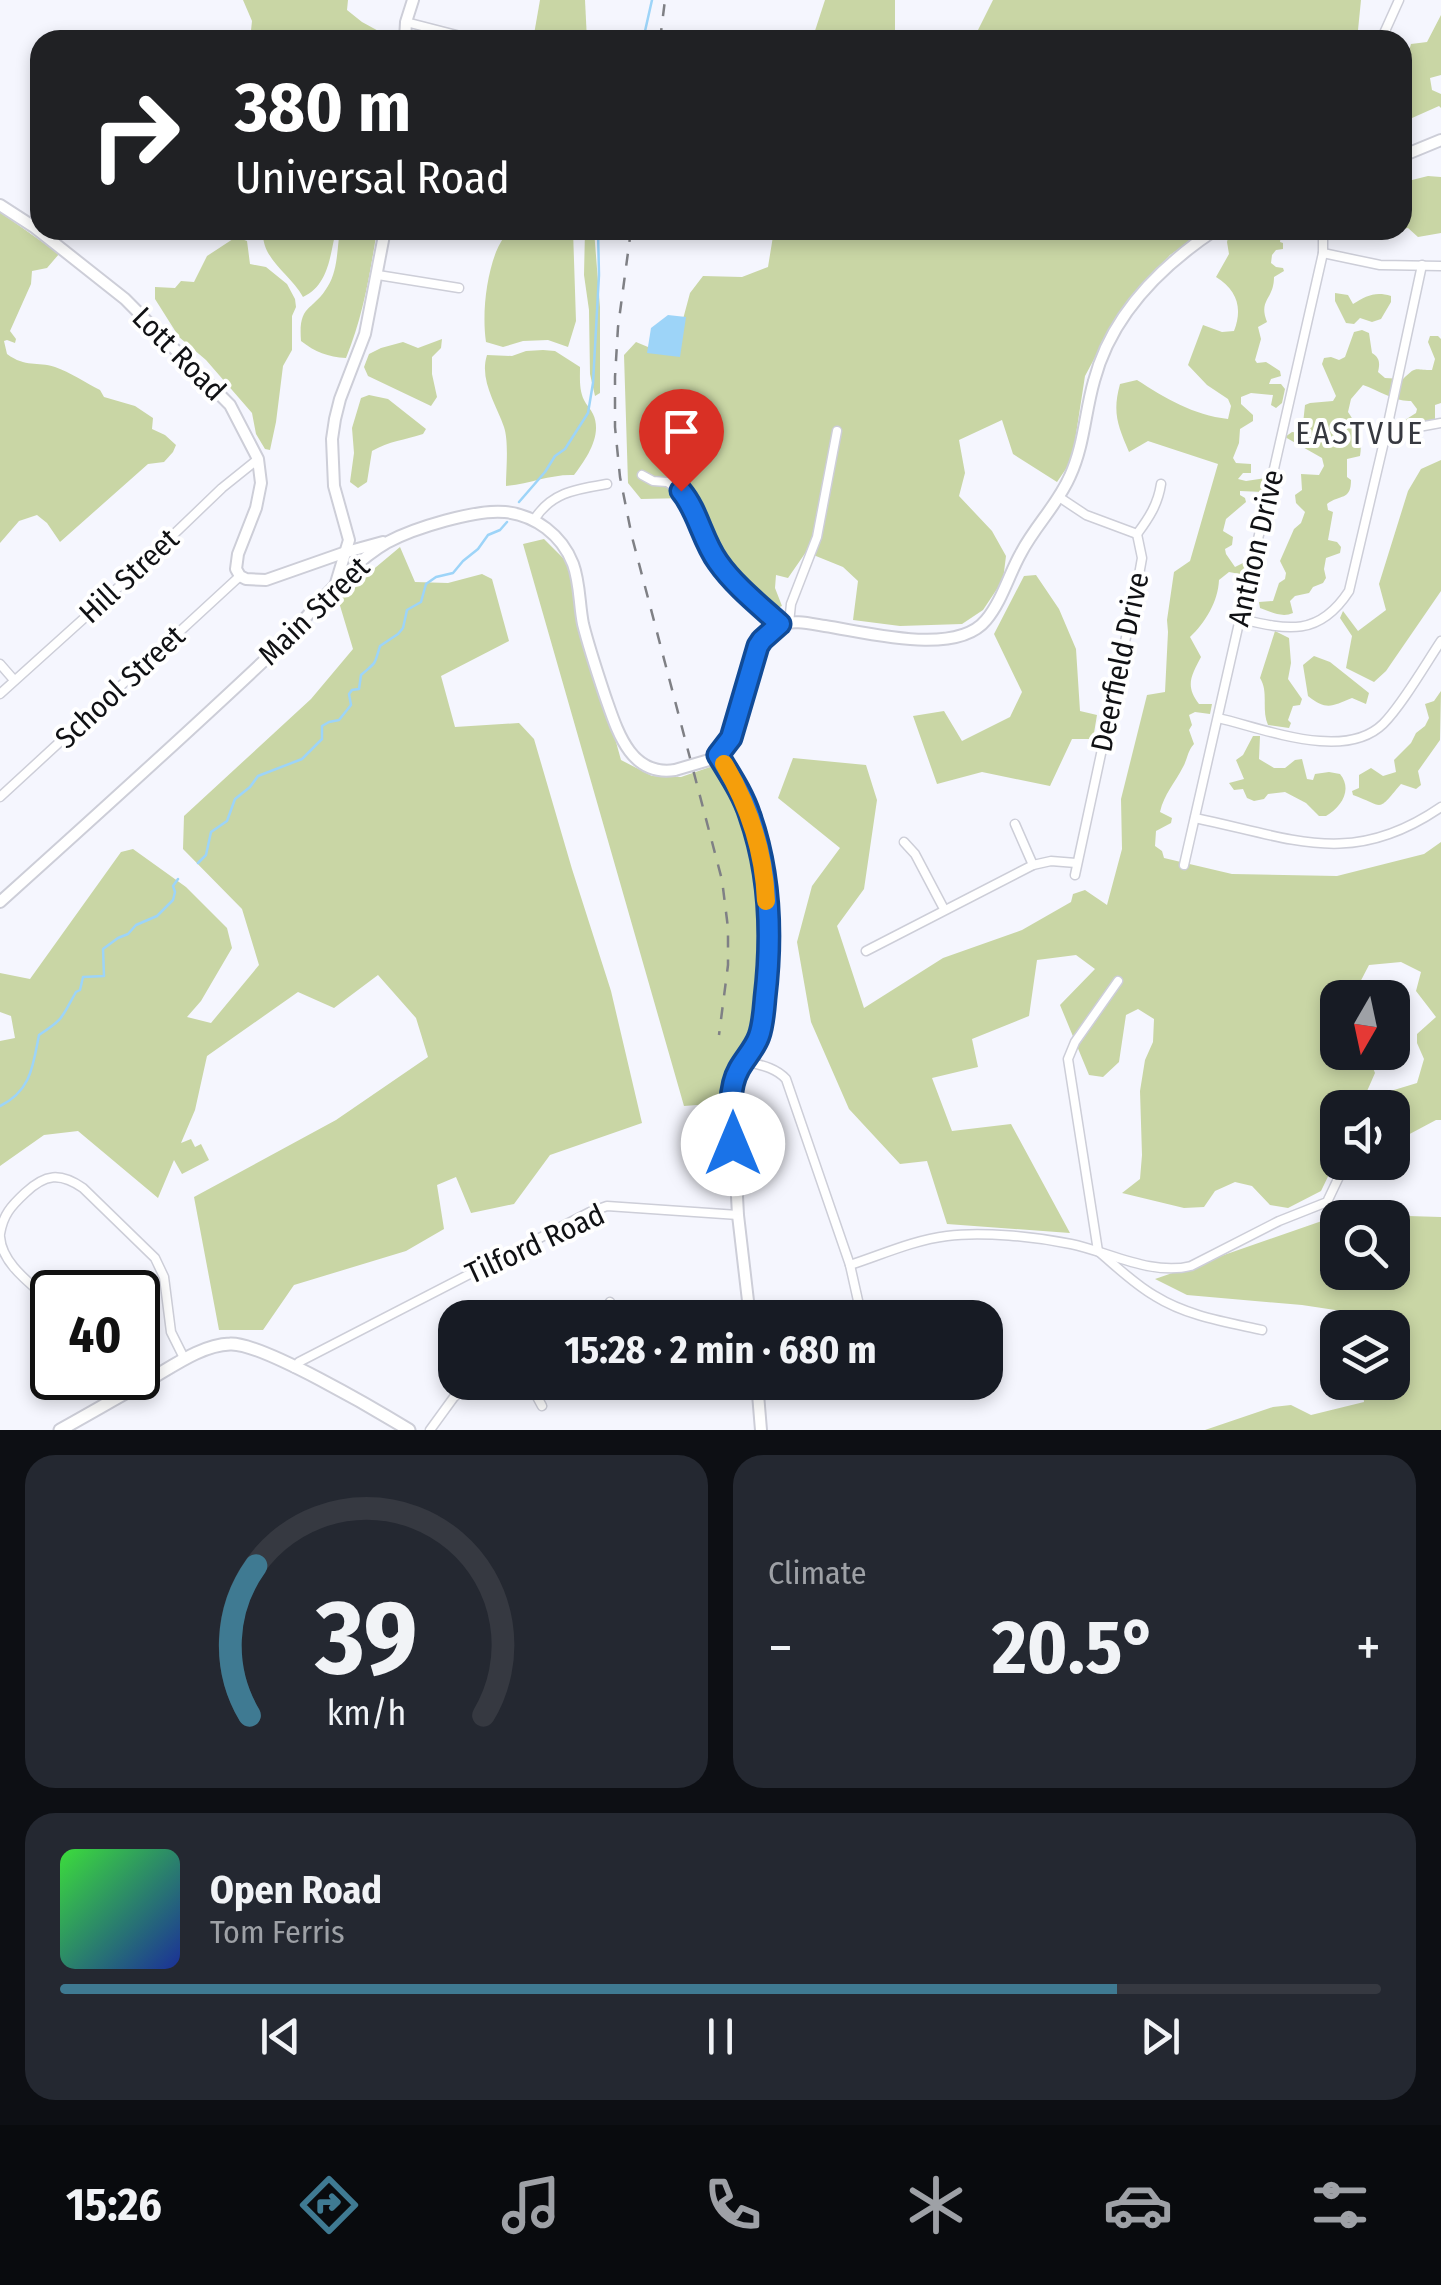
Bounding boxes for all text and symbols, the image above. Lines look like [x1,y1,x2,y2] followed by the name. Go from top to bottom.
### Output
[235,66,411,150] text: 380 m
[70,70,200,200] icon: right
[235,151,510,205] text: Universal Road
[125,300,233,408] street label: Lott Road
[639,389,724,492] pin
[654,404,709,459] icon: arrive
[1295,414,1425,452] district label: EASTVUE
[1221,466,1291,630] street label: Anthon Drive
[72,521,186,631] street label: Hill Street
[251,549,377,673] street label: Main Street
[1083,569,1157,755] street label: Deerfield Drive
[48,618,192,756] street label: School Street
[1320,980,1410,1070] north arrow
[1320,980,1410,1400] map controls
[1320,1090,1410,1180] button: sound
[681,1092,785,1196] position arrow
[460,1196,610,1292] street label: Tilford Road
[1320,1200,1410,1290] button: search
[30,1270,160,1400] speed limit sign: 40
[1320,1310,1410,1400] button: layers
[565,1327,876,1373] text: 15:28 · 2 min · 680 m
[768,1554,867,1592] text: Climate
[314,1576,418,1701] text: 39
[992,1603,1157,1693] text: 20.5°
[768,1615,793,1681] text: −
[1356,1615,1381,1681] text: +
[327,1692,406,1734] text: km/h
[210,1867,382,1913] text: Open Road
[210,1913,345,1951] text: Tom Ferris
[253,2009,308,2064] icon: previous
[693,2009,748,2064] icon: pause
[1133,2009,1188,2064] icon: next
[294,2170,364,2240] icon: directions
[496,2170,566,2240] icon: music
[698,2170,768,2240] icon: phone
[901,2170,971,2240] icon: climate
[1103,2170,1173,2240] icon: car
[1305,2170,1375,2240] icon: filters
[66,2178,162,2232] text: 15:26

